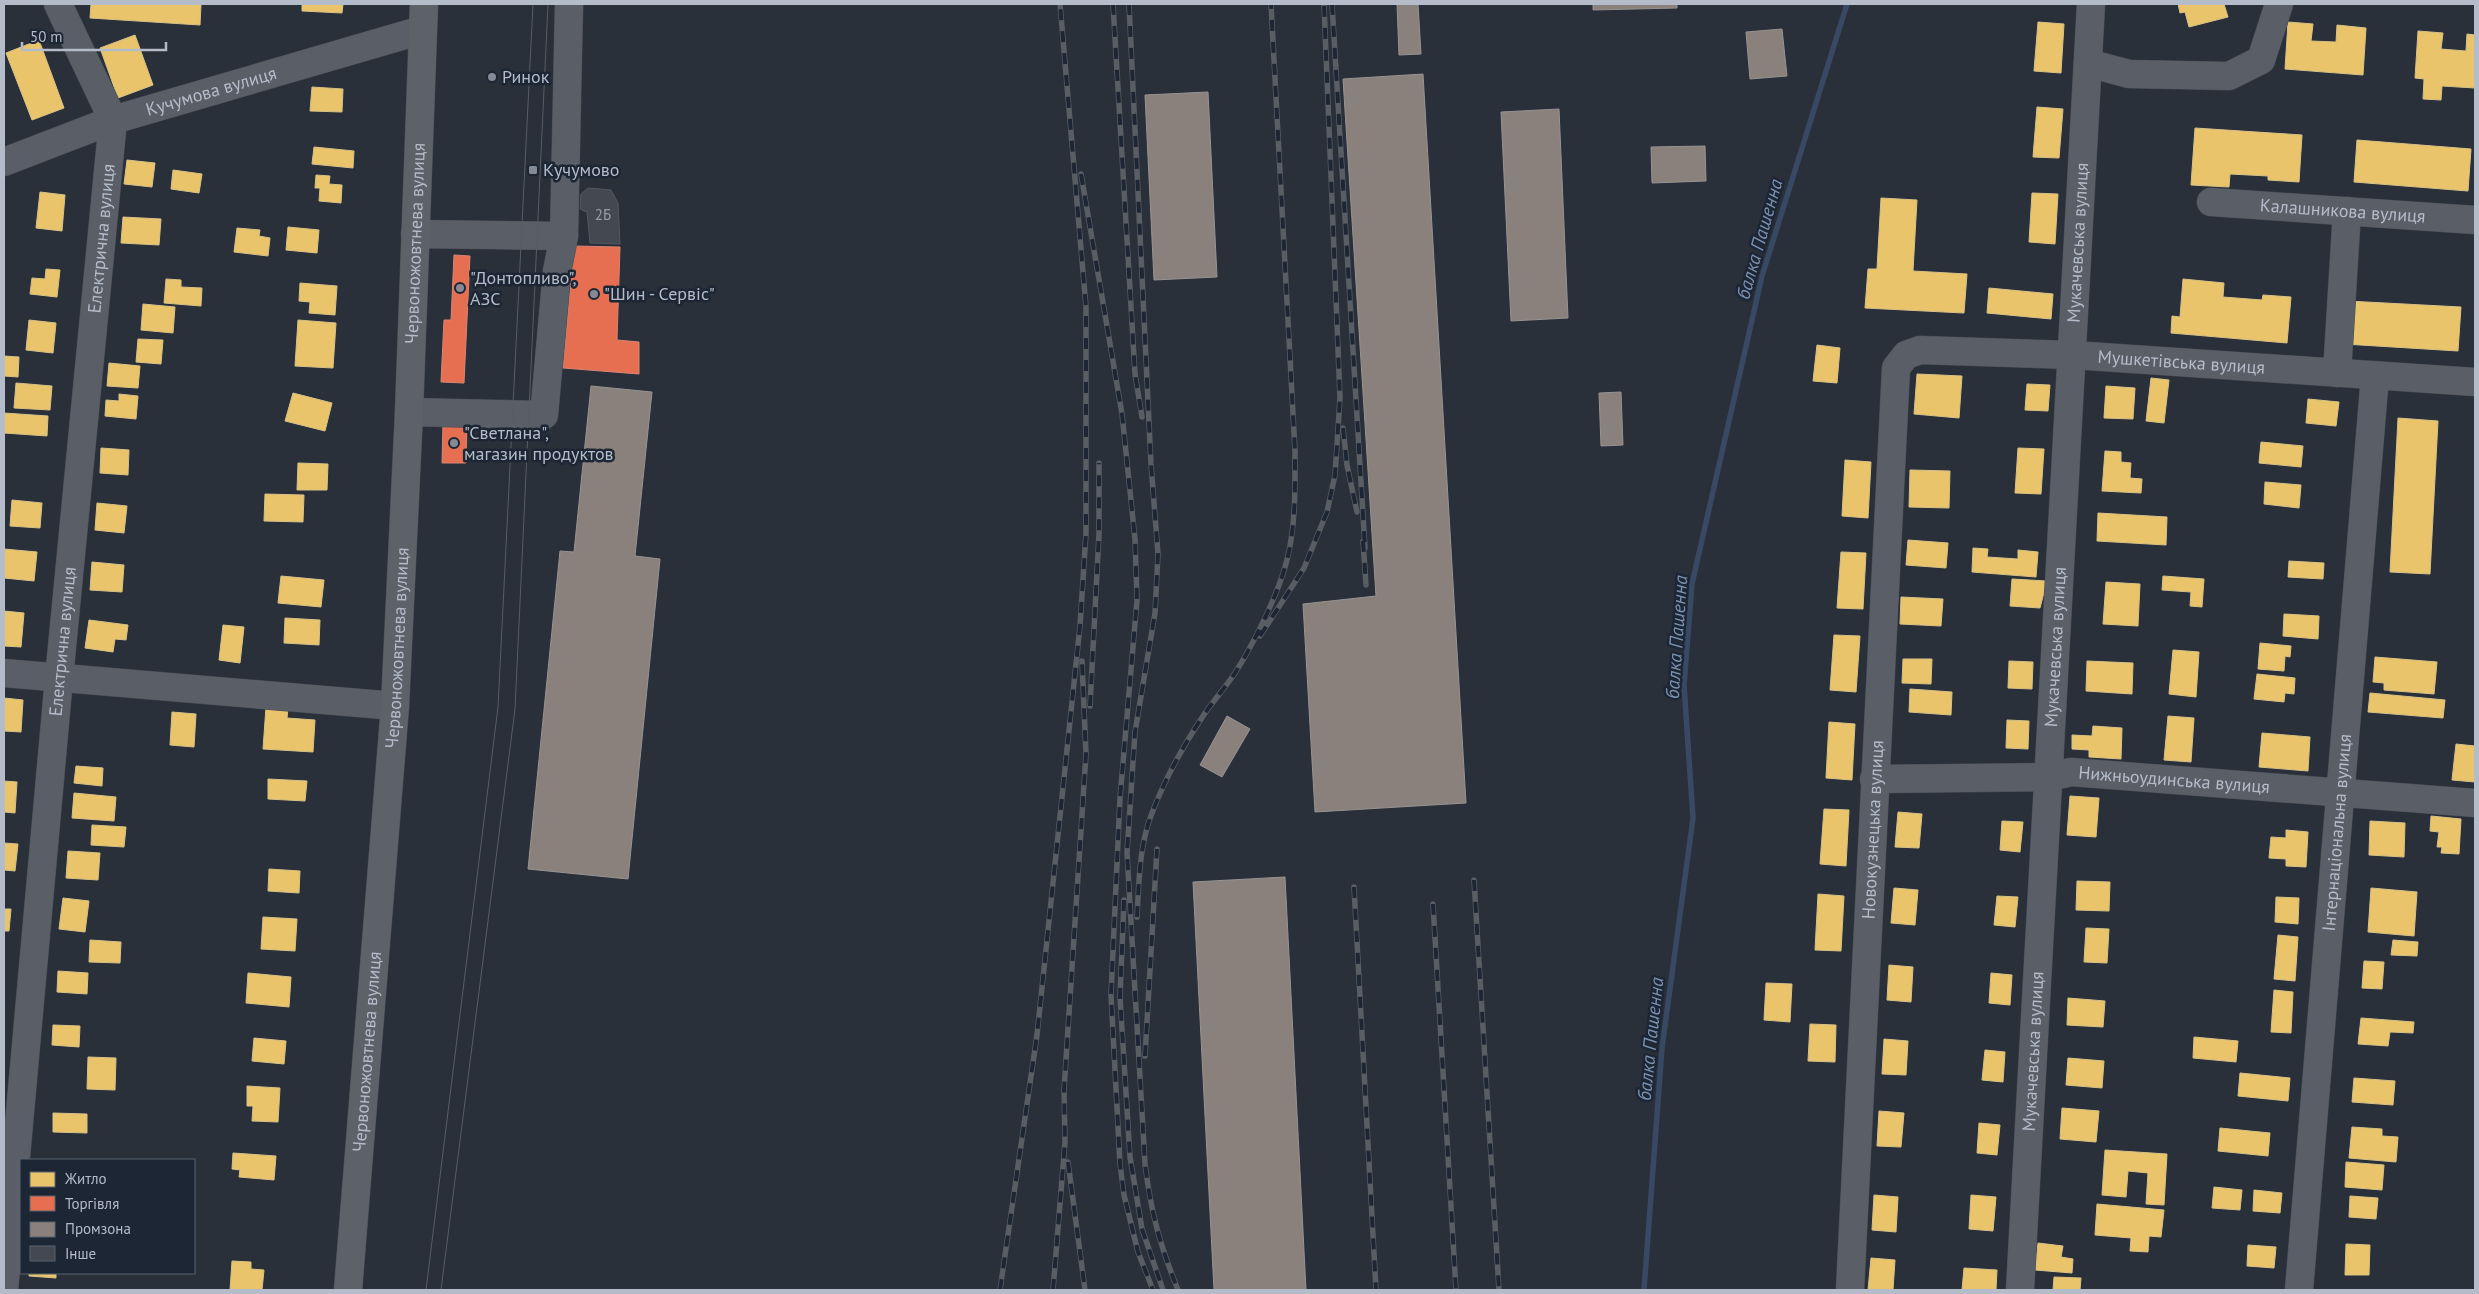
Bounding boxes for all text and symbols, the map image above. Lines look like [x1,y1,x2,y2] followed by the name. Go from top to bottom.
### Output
[22,20,166,52] scale bar
[30,27,63,46] text: 50 m
[143,61,279,121] street label: Кучумова вулиця
[502,65,550,88] place label: Ринок
[486,71,498,83] marker: Ринок
[400,142,430,344] street label: Червоножовтнева вулиця
[543,158,619,181] place label: Кучумово
[2061,162,2093,323] street label: Мукачевська вулиця
[82,163,120,314] street label: Електрична вулиця
[527,164,539,176] marker: Кучумово
[1730,175,1788,302] water label: балка Пашенна
[2259,193,2426,228] street label: Калашникова вулиця
[595,205,611,224] house number: 2Б
[470,266,576,310] place label: "Донтопливо", АЗС
[454,282,466,294] marker: "Донтопливо", АЗС
[604,282,715,305] place label: "Шин - Сервіс"
[588,288,600,300] marker: "Шин - Сервіс"
[2097,345,2266,379] street label: Мушкетівська вулиця
[464,421,614,465] place label: "Светлана", магазин продуктов
[448,437,460,449] marker: "Светлана", магазин продуктов
[380,547,414,749] street label: Червоножовтнева вулиця
[44,566,81,717] street label: Електрична вулиця
[2039,566,2071,728] street label: Мукачевська вулиця
[1660,574,1692,700] water label: балка Пашенна
[2317,733,2356,932] street label: Інтернаціональна вулиця
[1857,739,1888,920] street label: Новокузнецька вулиця
[2078,761,2271,798] street label: Нижньоудинська вулиця
[347,950,386,1153] street label: Червоножовтнева вулиця
[2017,971,2049,1132] street label: Мукачевська вулиця
[1632,975,1668,1102] water label: балка Пашенна
[20,1159,195,1274] legend
[64,1169,107,1188] text: Житло
[65,1194,119,1213] text: Торгівля
[65,1219,131,1238] text: Промзона
[65,1244,96,1263] text: Інше

